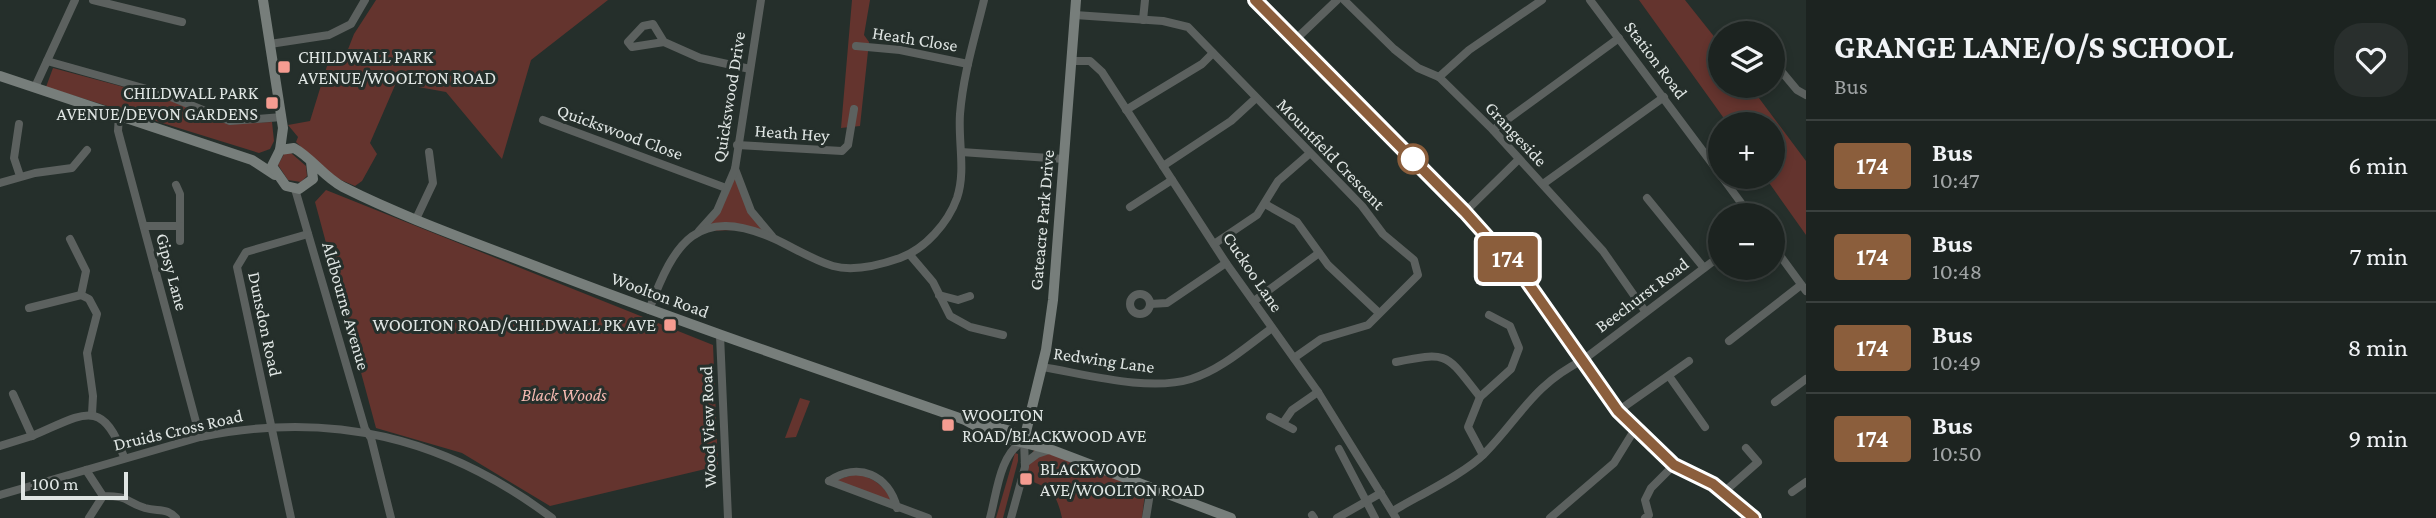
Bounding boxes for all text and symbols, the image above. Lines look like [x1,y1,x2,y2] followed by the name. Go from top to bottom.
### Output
[1620,17,1692,103] street label: Station Road
[1708,21,1785,280] map controls
[1708,21,1785,98] button: layers
[871,22,959,56] street label: Heath Close
[2334,23,2408,97] button: heart
[1834,28,2234,65] text: GRANGE LANE/O/S SCHOOL
[709,30,749,164] street label: Quickswood Drive
[298,47,496,88] place label: CHILDWALL PARK AVENUE/WOOLTON ROAD
[276,59,292,75] marker: CHILDWALL PARK AVENUE/WOOLTON ROAD
[1834,73,1868,99] text: Bus
[57,83,259,124] place label: CHILDWALL PARK AVENUE/DEVON GARDENS
[1273,94,1390,214] street label: Mountfield Crescent
[264,95,280,111] marker: CHILDWALL PARK AVENUE/DEVON GARDENS
[1481,98,1551,171] street label: Grangeside
[554,100,686,164] street label: Quickswood Close
[1708,112,1785,189] button: +
[754,120,831,146] street label: Heath Hey
[1932,138,1973,167] text: Bus
[1398,144,1428,174] unlabelled marker
[1026,149,1058,291] street label: Gateacre Park Drive
[2348,151,2408,180] text: 6 min
[1856,152,1889,179] text: 174
[1932,167,1980,193] text: 10:47
[1708,203,1785,280] button: −
[1219,228,1287,316] street label: Cuckoo Lane
[1932,229,1973,258] text: Bus
[152,231,192,313] street label: Gipsy Lane
[1468,236,1548,282] line badge: 174
[318,240,374,373] street label: Aldbourne Avenue
[2349,242,2408,271] text: 7 min
[1856,243,1889,270] text: 174
[1492,245,1524,272] text: 174
[1591,253,1693,337] street label: Beechurst Road
[1932,258,1982,284] text: 10:48
[608,268,712,322] street label: Woolton Road
[244,270,286,379] street label: Dunsdon Road
[372,315,656,335] place label: WOOLTON ROAD/CHILDWALL PK AVE
[662,317,678,333] marker: WOOLTON ROAD/CHILDWALL PK AVE
[1932,320,1973,349] text: Bus
[2347,333,2408,362] text: 8 min
[1856,334,1889,361] text: 174
[1052,343,1156,377] street label: Redwing Lane
[1932,349,1981,375] text: 10:49
[696,365,720,488] street label: Wood View Road
[521,385,607,405] park label: Black Woods
[111,405,245,455] street label: Druids Cross Road
[962,405,1147,446] place label: WOOLTON ROAD/BLACKWOOD AVE
[1932,411,1973,440] text: Bus
[940,417,956,433] marker: WOOLTON ROAD/BLACKWOOD AVE
[2348,424,2408,453] text: 9 min
[1856,425,1889,452] text: 174
[1932,440,1982,466] text: 10:50
[1040,459,1205,500] place label: BLACKWOOD AVE/WOOLTON ROAD
[21,469,128,501] scale bar
[1018,471,1034,487] marker: BLACKWOOD AVE/WOOLTON ROAD
[32,473,79,494] text: 100 m

